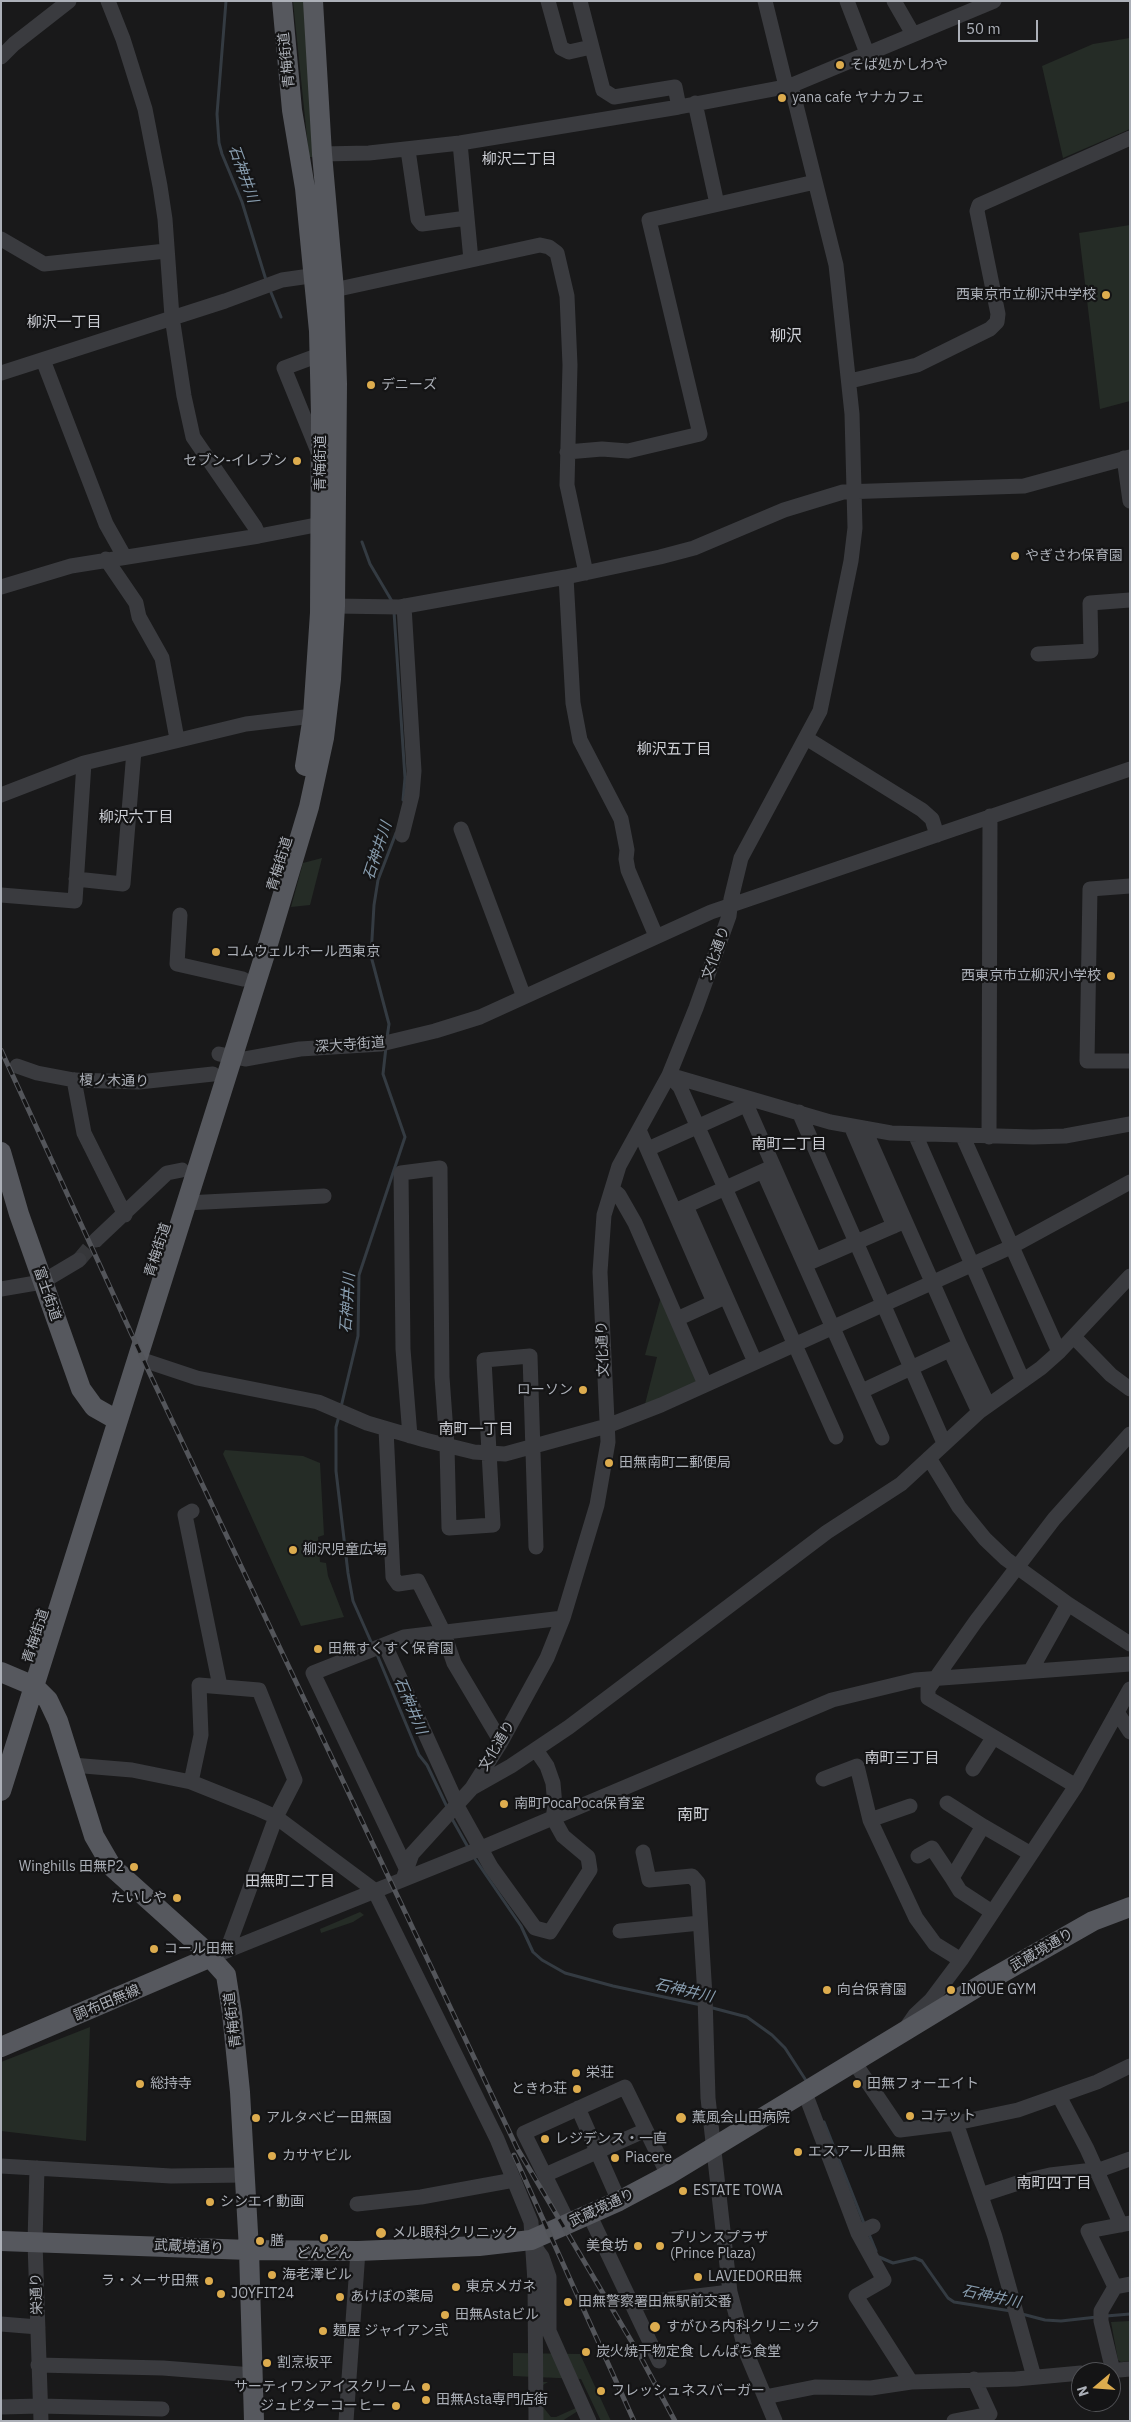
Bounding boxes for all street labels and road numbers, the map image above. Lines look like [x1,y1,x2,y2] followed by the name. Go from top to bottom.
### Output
[276,31,298,89] street label: 青梅街道
[313,435,329,491] street label: 青梅街道
[264,835,296,893] street label: 青梅街道
[699,924,733,982] street label: 文化通り
[314,1034,386,1056] street label: 深大寺街道
[79,1072,149,1090] street label: 榎ノ木通り
[141,1221,175,1279] street label: 青梅街道
[30,1265,64,1323] street label: 富士街道
[594,1321,612,1377] street label: 文化通り
[19,1607,53,1665] street label: 青梅街道
[475,1718,519,1774] street label: 文化通り
[1007,1925,1077,1975] street label: 武蔵境通り
[72,1982,142,2024] street label: 調布田無線
[221,1991,245,2049] street label: 青梅街道
[567,2186,637,2230] street label: 武蔵境通り
[154,2237,224,2257] street label: 武蔵境通り
[28,2273,46,2315] street label: 栄通り

